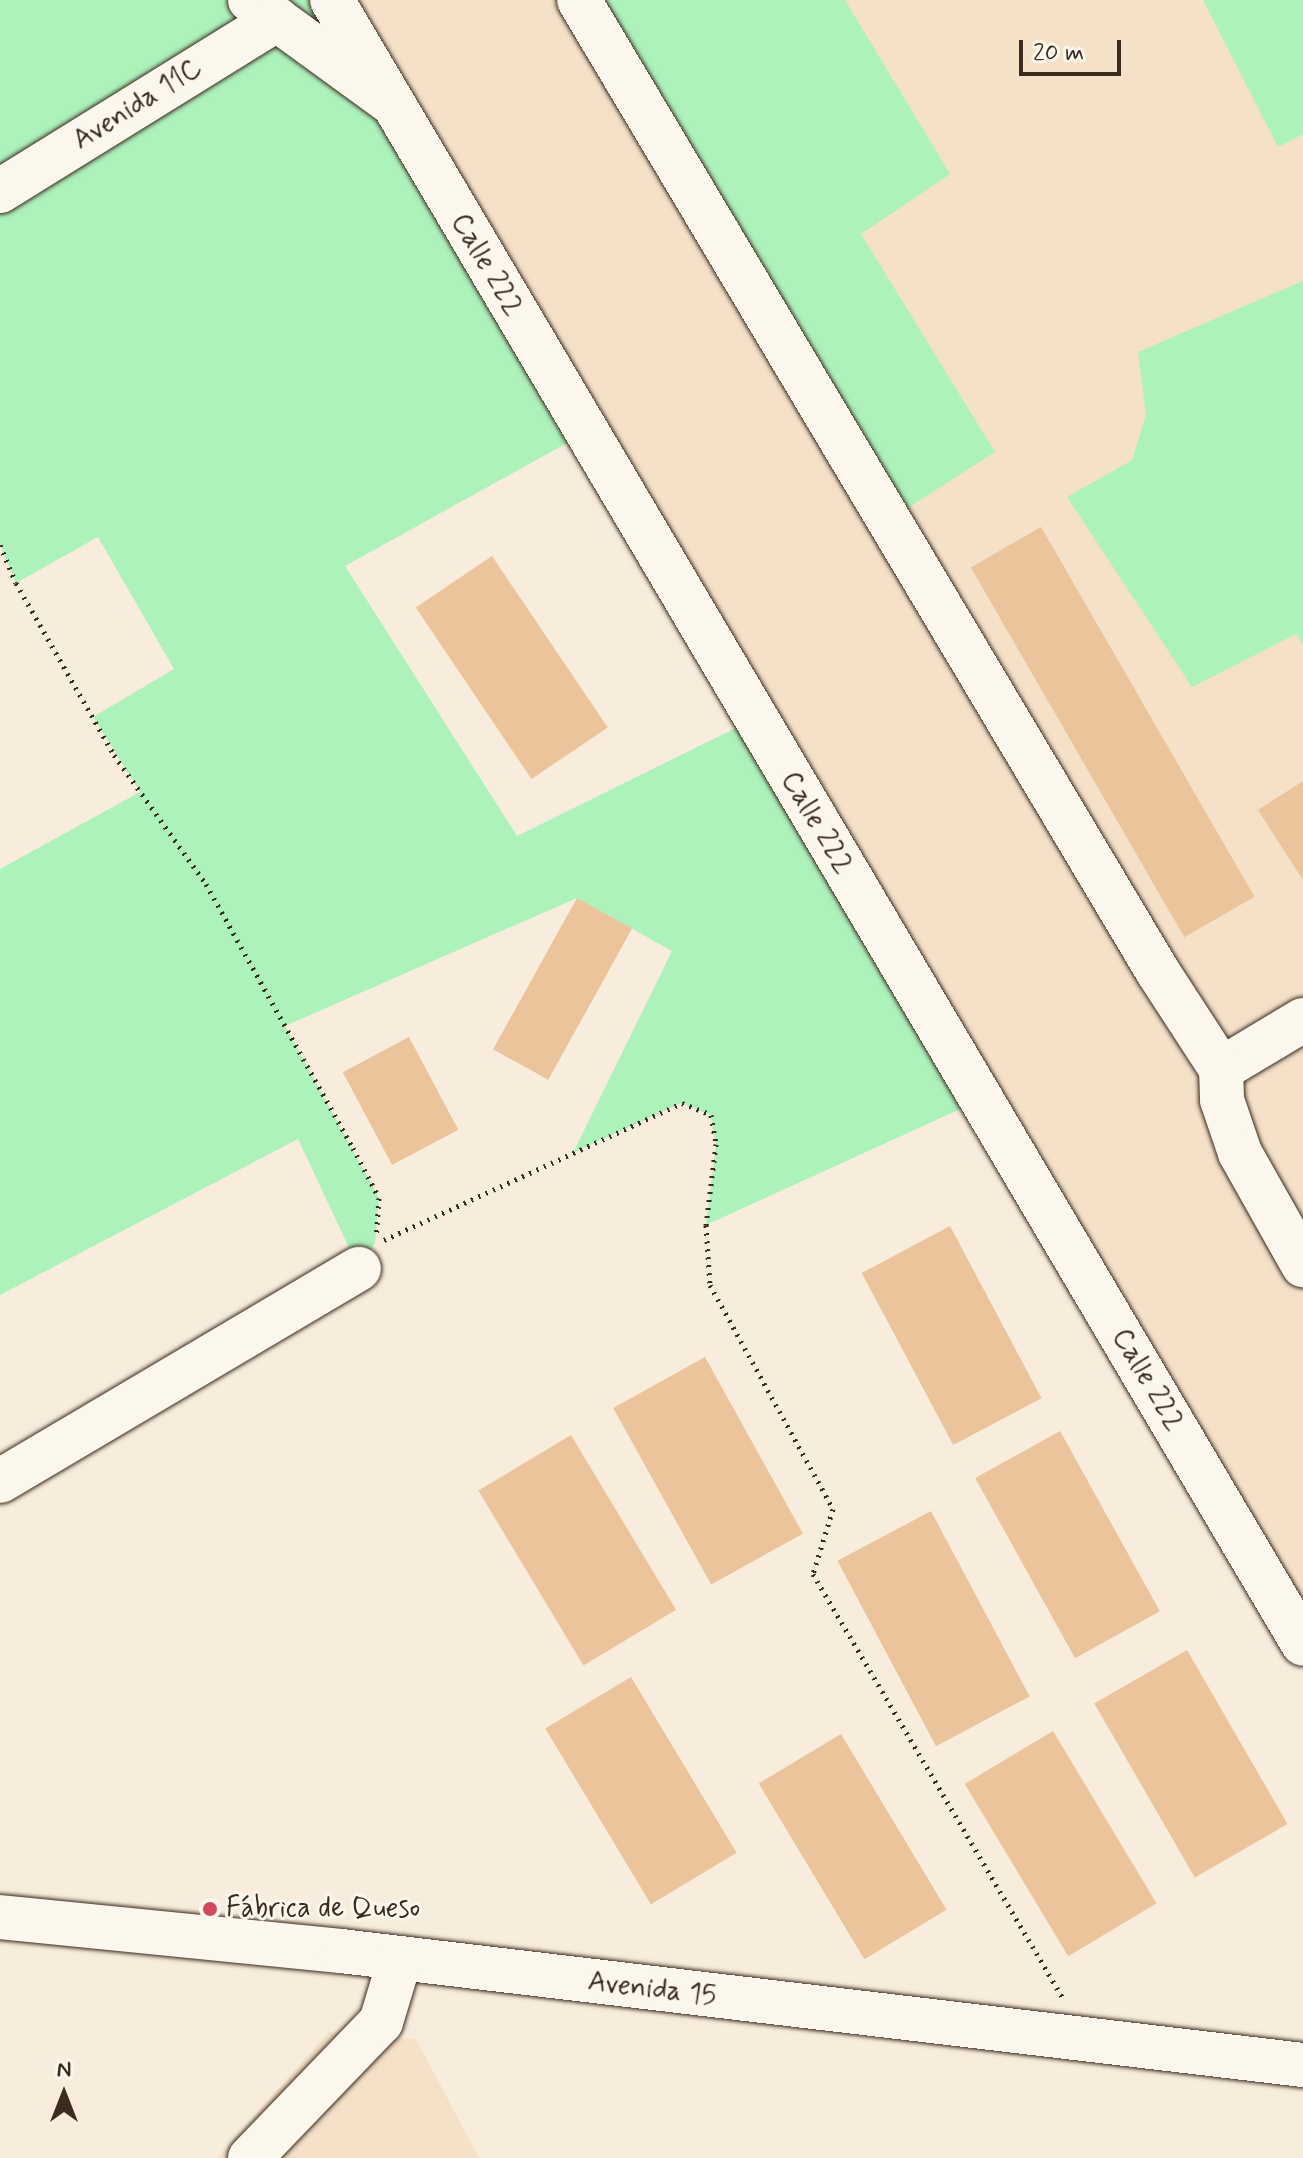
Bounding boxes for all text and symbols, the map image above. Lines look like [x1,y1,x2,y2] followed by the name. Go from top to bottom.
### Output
[1023,24,1125,74] scale bar
[1033,38,1084,69] text: 20 m
[67,52,209,158] street label: Avenida 11C
[443,208,529,322] street label: Calle 222
[773,766,859,880] street label: Calle 222
[1104,1323,1190,1437] street label: Calle 222
[226,1892,422,1926] place label: Fábrica de Queso
[201,1900,219,1918] marker: Fábrica de Queso
[586,1965,718,2015] street label: Avenida 15
[24,2054,104,2134] north arrow
[57,2056,71,2084] text: N

